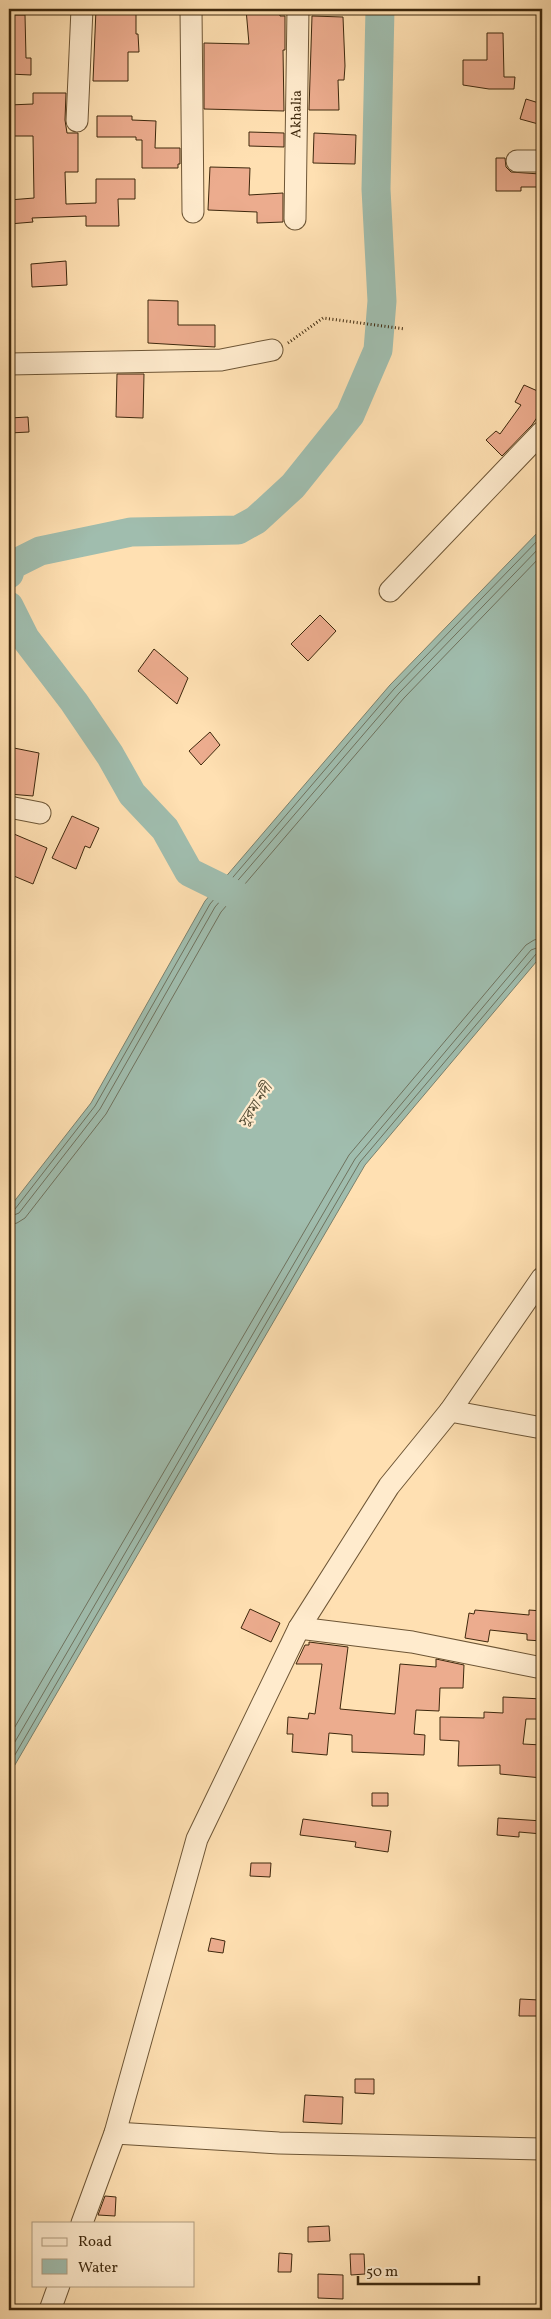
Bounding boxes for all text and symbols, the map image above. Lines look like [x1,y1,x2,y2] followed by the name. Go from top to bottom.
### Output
[287,90,306,138] street label: Akhalia
[234,1078,279,1132] water label: সুরমা নদী
[32,2222,195,2286] legend
[78,2232,112,2253] text: Road
[358,2254,480,2286] scale bar
[78,2258,118,2279] text: Water
[366,2262,398,2283] text: 50 m

